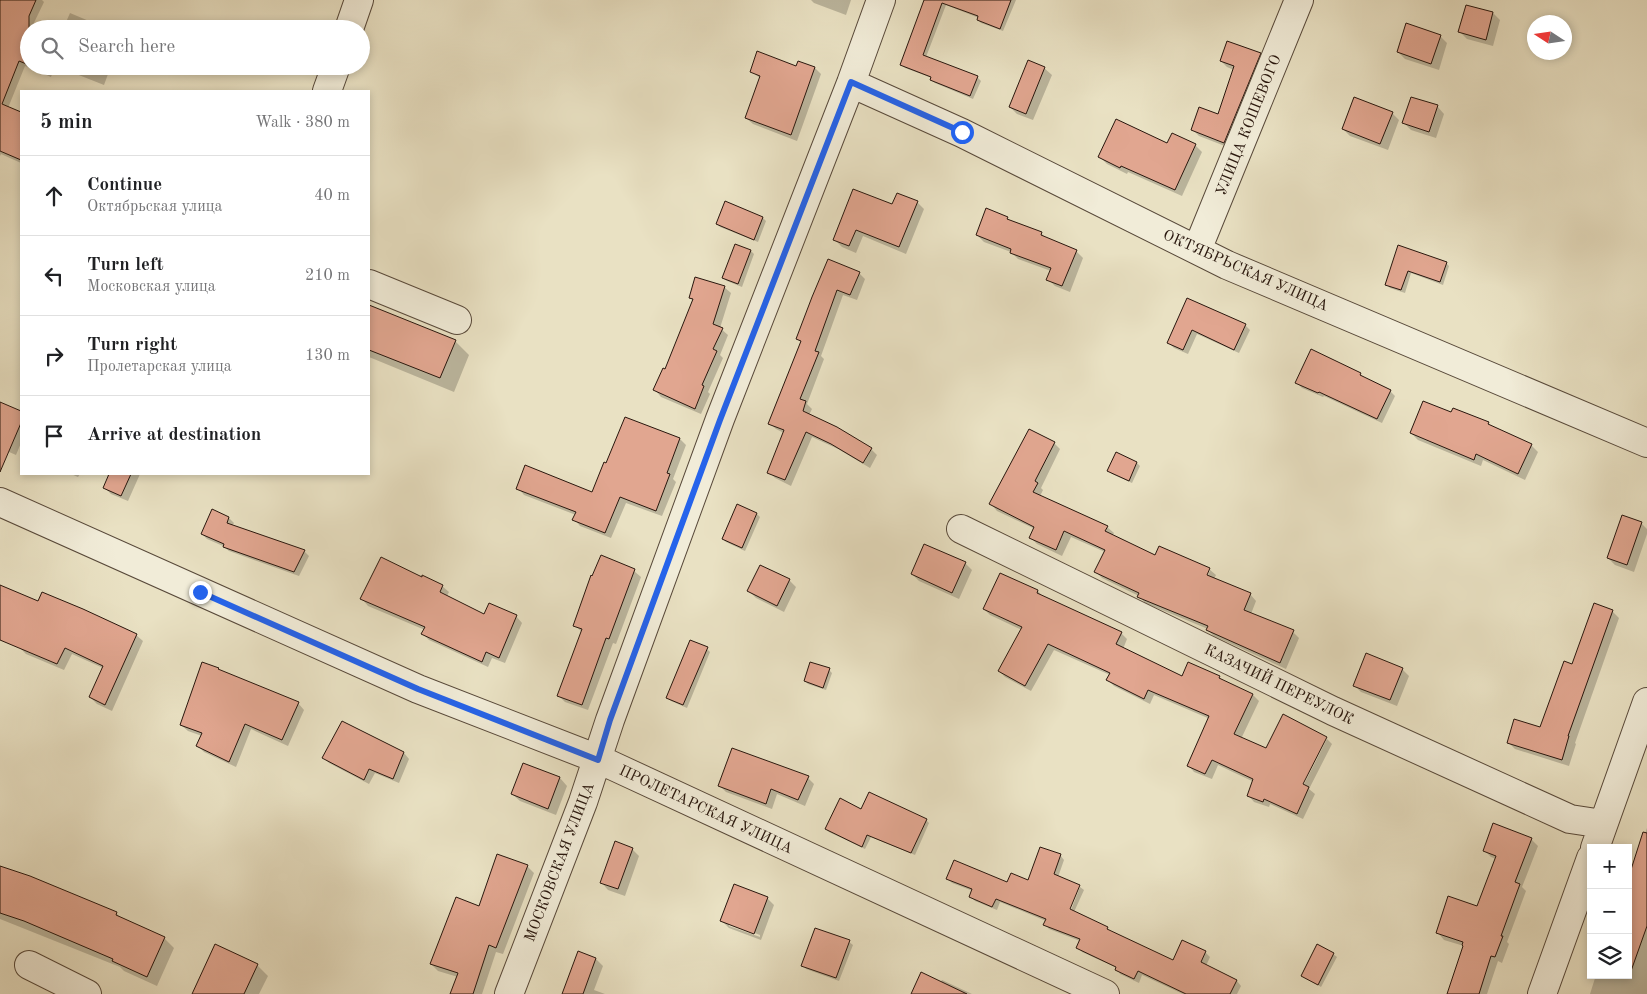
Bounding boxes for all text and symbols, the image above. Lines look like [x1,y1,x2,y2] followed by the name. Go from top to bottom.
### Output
[1527,15,1572,60] north arrow
[20,20,370,75] search box
[38,34,66,62] icon: search
[78,38,175,57] text: Search here
[1214,53,1285,198] street label: УЛИЦА КОШЕВОГО
[40,112,93,133] text: 5 min
[255,115,350,131] text: Walk · 380 m
[951,121,974,144] route start
[87,176,162,195] text: Continue
[40,182,68,210] icon: ahead
[314,188,350,204] text: 40 m
[87,199,222,215] text: Октябрьская улица
[1160,228,1331,315] street label: ОКТЯБРЬСКАЯ УЛИЦА
[87,256,164,275] text: Turn left
[40,262,68,290] icon: left
[305,268,350,284] text: 210 m
[87,279,216,295] text: Московская улица
[87,336,177,355] text: Turn right
[40,342,68,370] icon: right
[305,348,350,364] text: 130 m
[87,359,232,375] text: Пролетарская улица
[40,422,68,450] icon: arrive
[87,426,261,445] text: Arrive at destination
[189,581,212,604] route end
[1201,639,1357,728] street label: КАЗАЧИЙ ПЕРЕУЛОК
[616,763,795,857] street label: ПРОЛЕТАРСКАЯ УЛИЦА
[523,780,598,944] street label: МОСКОВСКАЯ УЛИЦА
[1587,844,1632,979] map controls
[1587,844,1632,889] button: +
[1587,889,1632,934] button: −
[1587,934,1632,979] button: layers

